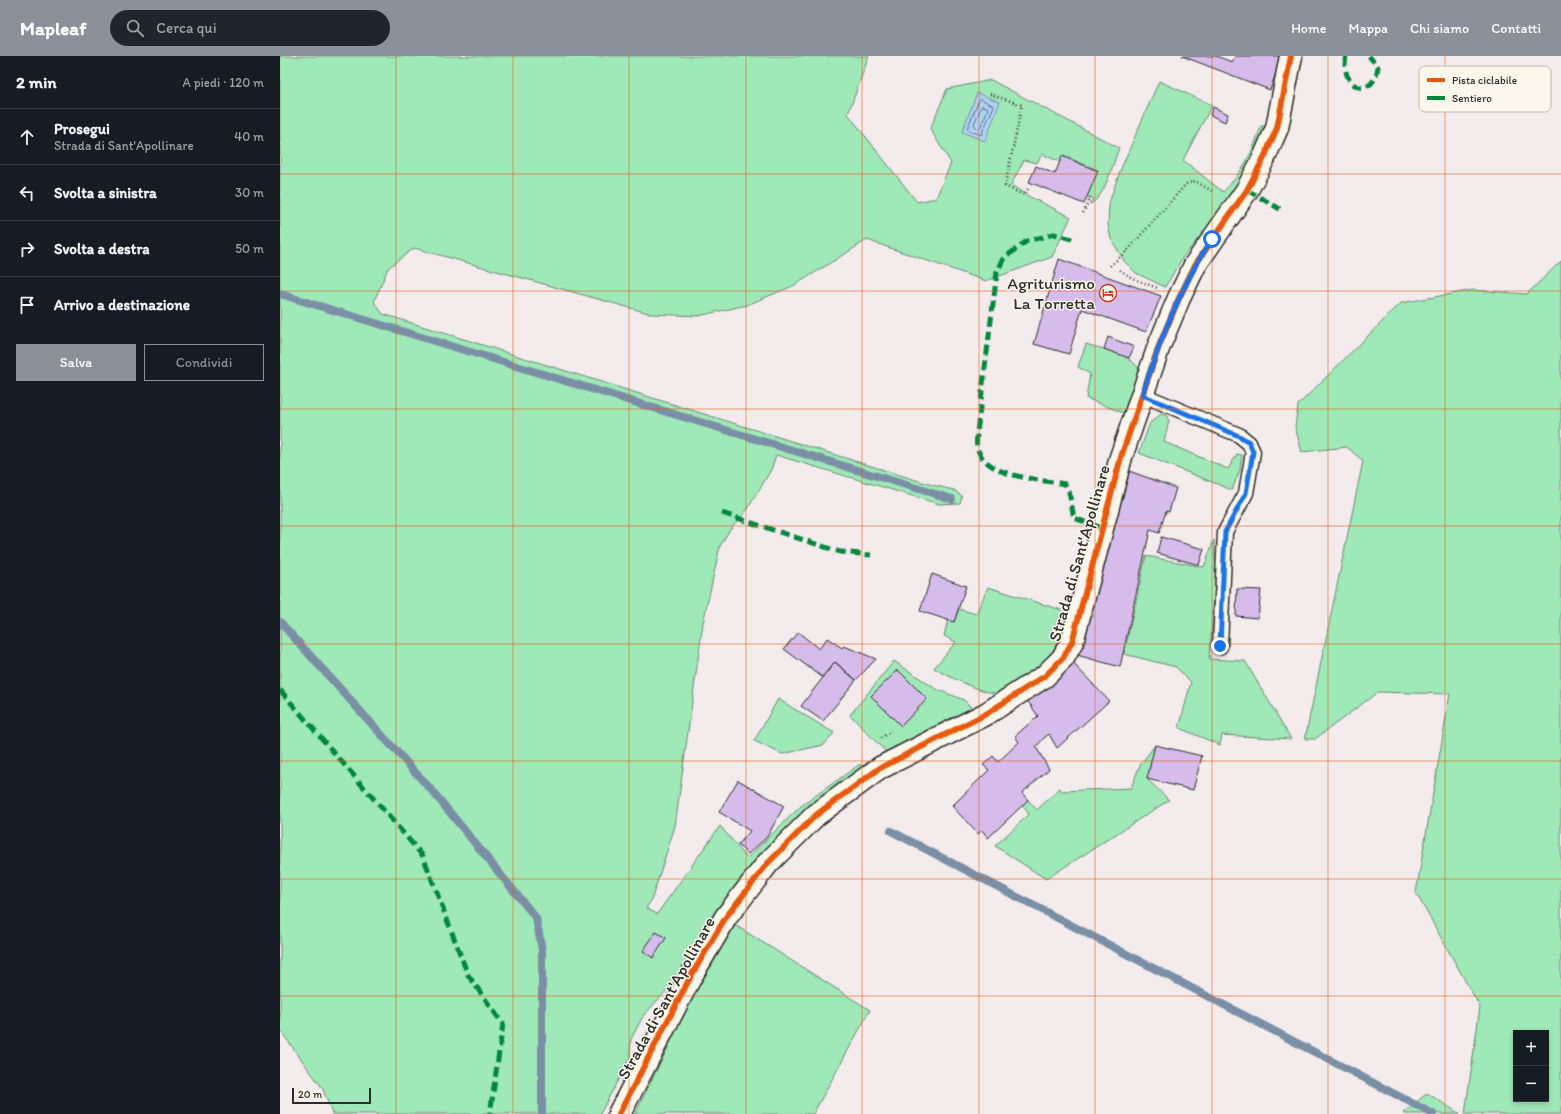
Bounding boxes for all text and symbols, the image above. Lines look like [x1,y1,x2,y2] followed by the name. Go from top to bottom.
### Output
[110,10,390,46] search box
[20,17,86,40] text: Mapleaf
[124,17,146,39] icon: search
[156,19,217,37] text: Cerca qui
[1291,20,1326,37] text: Home
[1348,20,1388,37] text: Mappa
[1410,20,1469,37] text: Chi siamo
[1491,20,1541,37] text: Contatti
[1419,66,1551,112] legend
[16,72,56,92] text: 2 min
[1452,74,1517,87] text: Pista ciclabile
[182,75,264,90] text: A piedi · 120 m
[1452,92,1492,105] text: Sentiero
[54,120,110,138] text: Prosegui
[16,126,38,148] icon: ahead
[234,129,264,144] text: 40 m
[54,138,194,153] text: Strada di Sant'Apollinare
[16,182,38,204] icon: left
[54,184,157,202] text: Svolta a sinistra
[235,185,264,200] text: 30 m
[1203,230,1221,248] route start
[16,238,38,260] icon: right
[54,240,150,258] text: Svolta a destra
[235,241,264,256] text: 50 m
[1007,273,1095,313] place label: Agriturismo La Torretta
[1098,283,1118,303] hotel icon: Agriturismo La Torretta
[16,294,38,316] icon: arrive
[54,296,190,314] text: Arrivo a destinazione
[16,344,136,381] button: Salva
[144,344,264,381] button: Condividi
[1044,462,1114,644] street label: Strada di Sant'Apollinare
[1211,637,1229,655] route end
[613,913,719,1083] street label: Strada di Sant'Apollinare
[1513,1030,1549,1102] map controls
[1513,1030,1549,1066] button: +
[1513,1066,1549,1102] button: −
[292,1086,371,1105] scale bar
[298,1088,322,1101] text: 20 m

